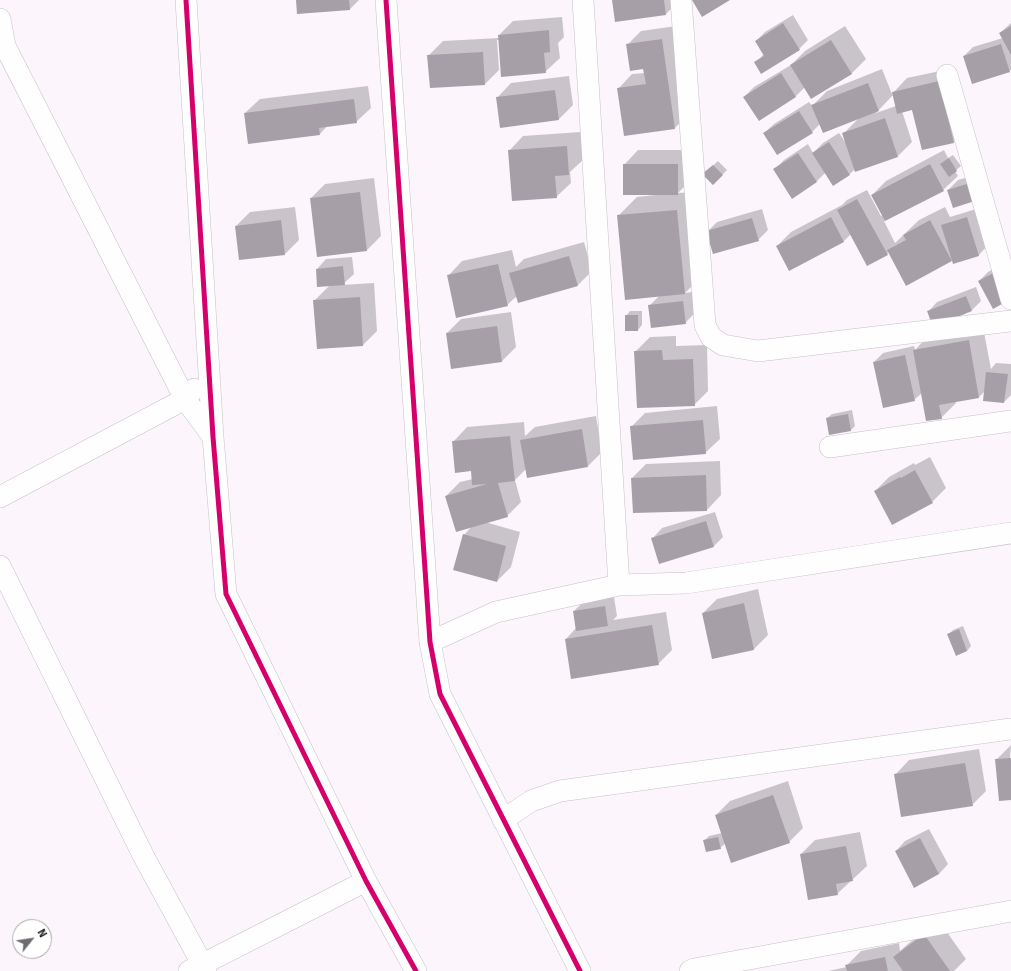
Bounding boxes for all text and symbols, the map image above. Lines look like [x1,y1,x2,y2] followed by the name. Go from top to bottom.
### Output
[12,919,52,959] north arrow
[34,927,50,940] text: N

